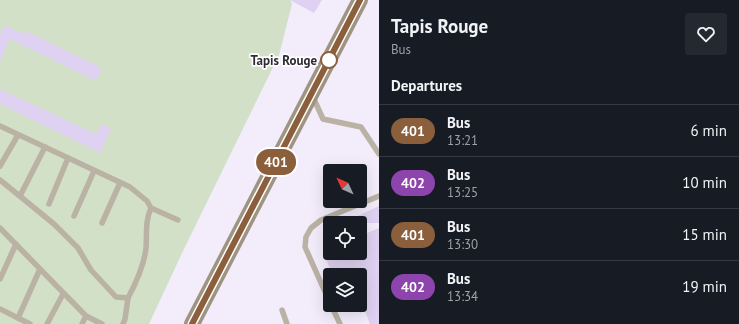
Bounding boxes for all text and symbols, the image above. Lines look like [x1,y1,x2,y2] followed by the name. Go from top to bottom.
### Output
[685,13,727,55] button: heart
[391,14,488,38] text: Tapis Rouge
[391,41,411,58] text: Bus
[320,51,338,69] marker: Tapis Rouge
[250,52,317,69] place label: Tapis Rouge
[391,76,462,95] text: Departures
[447,113,470,132] text: Bus
[690,121,727,140] text: 6 min
[401,122,425,140] text: 401
[447,132,478,149] text: 13:21
[253,149,299,175] line badge: 401
[264,153,288,171] text: 401
[323,164,367,208] north arrow
[323,164,367,312] map controls
[447,165,470,184] text: Bus
[682,173,727,192] text: 10 min
[401,174,425,192] text: 402
[447,184,478,201] text: 13:25
[323,216,367,260] button: locate
[447,217,470,236] text: Bus
[682,225,727,244] text: 15 min
[401,226,425,244] text: 401
[447,236,478,253] text: 13:30
[323,268,367,312] button: layers
[447,269,470,288] text: Bus
[682,277,727,296] text: 19 min
[401,278,425,296] text: 402
[447,288,478,305] text: 13:34

